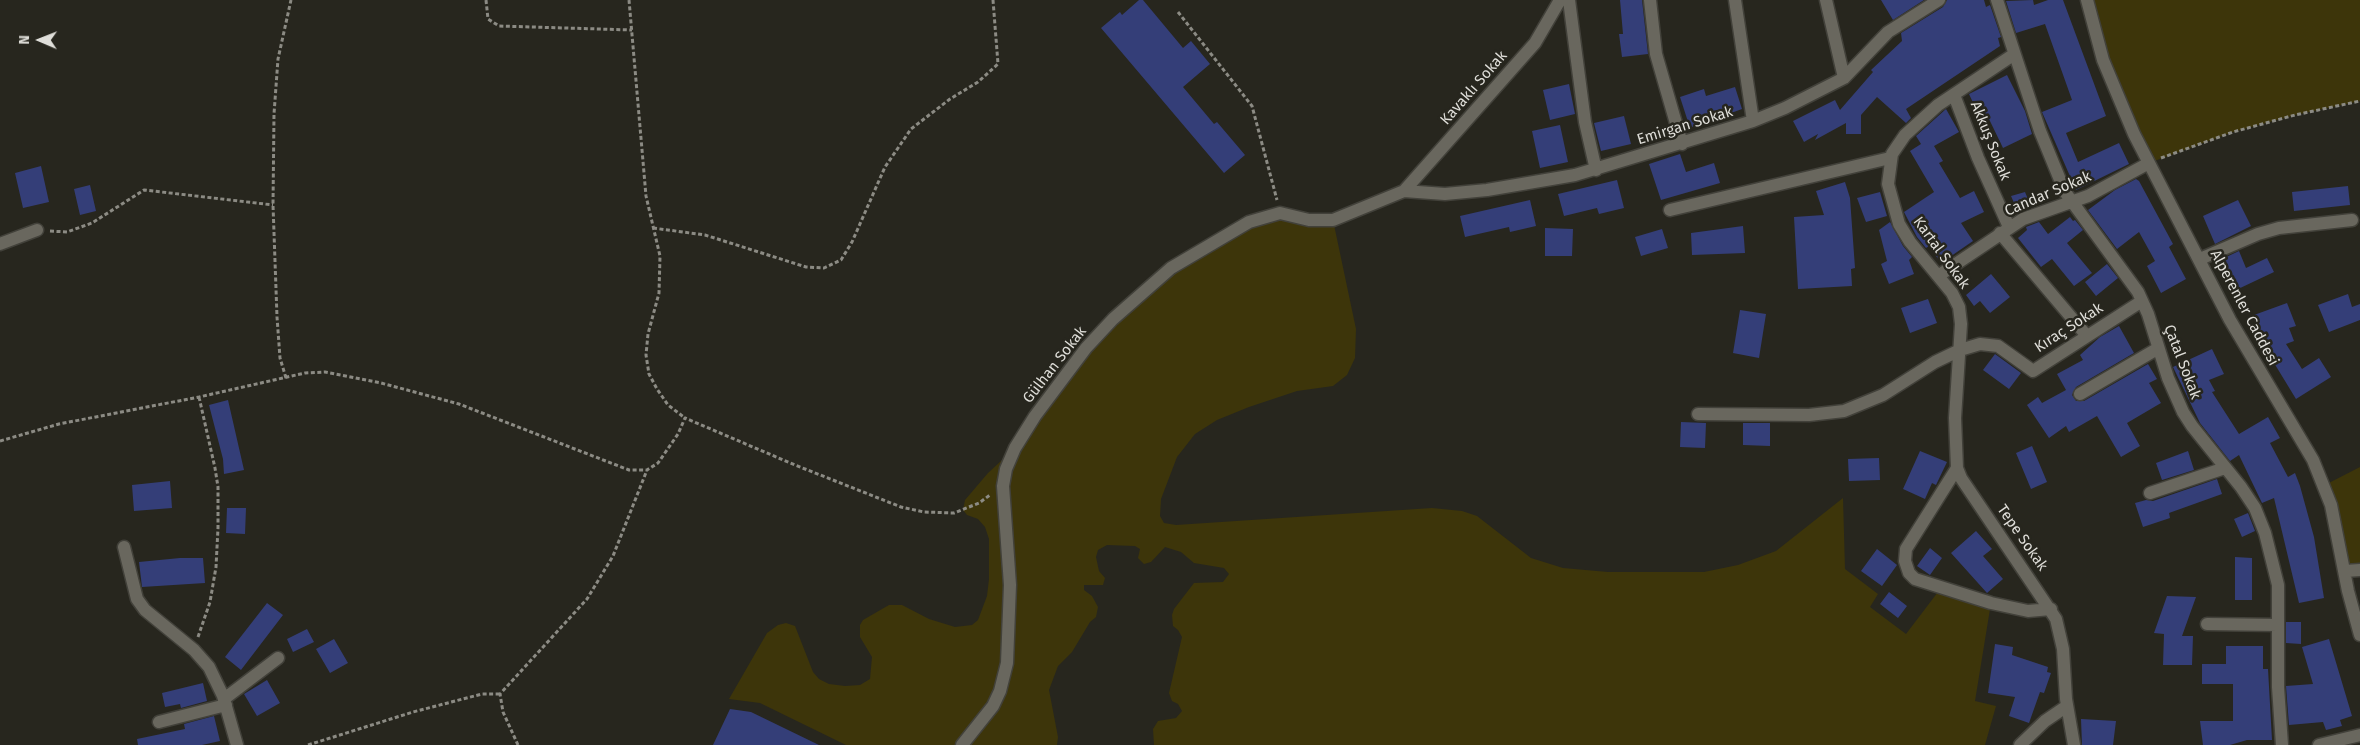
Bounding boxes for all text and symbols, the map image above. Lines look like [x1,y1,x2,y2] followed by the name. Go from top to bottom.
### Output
[15,15,65,65] north arrow
[16,35,33,45] text: N
[1437,47,1511,129] street label: Kavaklı Sokak
[1966,99,2014,183] street label: Akkuş Sokak
[1635,103,1735,149] street label: Emirgan Sokak
[2002,168,2094,220] street label: Candar Sokak
[1909,213,1973,293] street label: Kartal Sokak
[2206,247,2282,369] street label: Alperenler Caddesi
[2031,299,2107,357] street label: Kıraç Sokak
[2160,322,2204,402] street label: Çatal Sokak
[1019,323,1091,407] street label: Gülhan Sokak
[1993,502,2051,574] street label: Tepe Sokak

